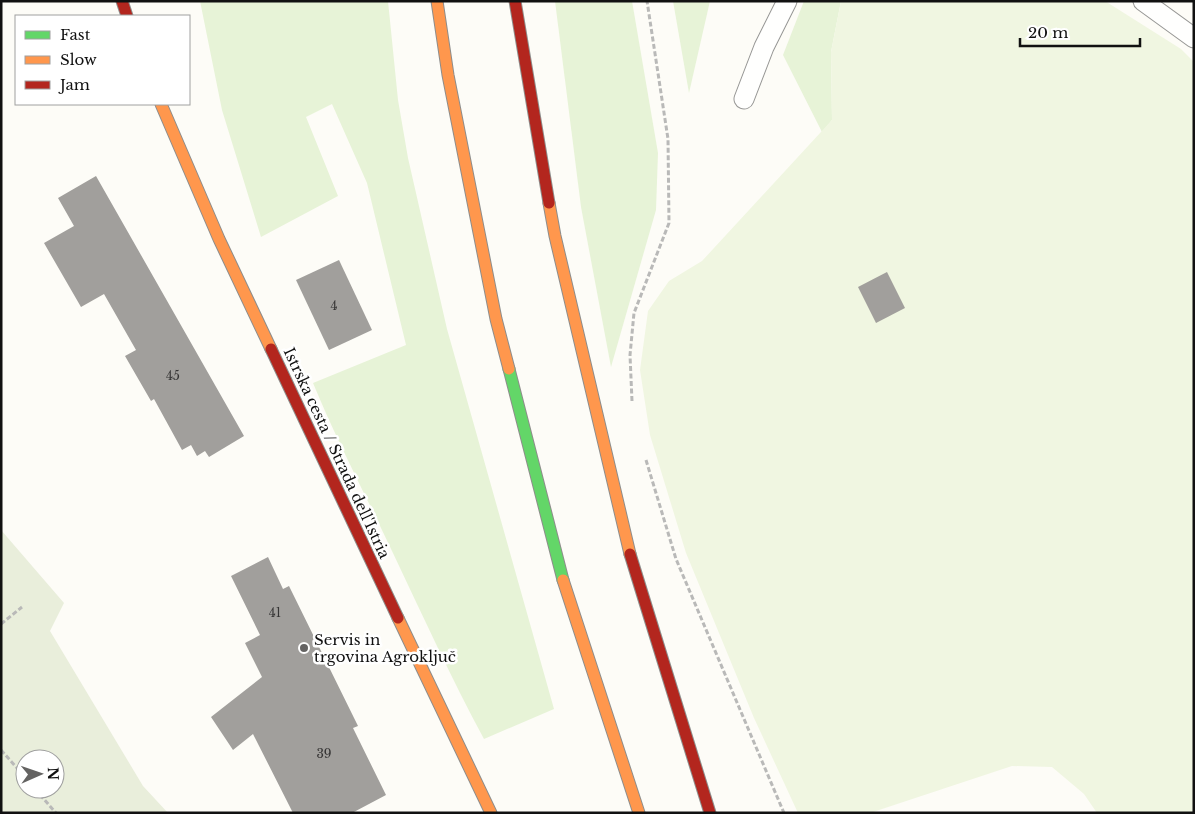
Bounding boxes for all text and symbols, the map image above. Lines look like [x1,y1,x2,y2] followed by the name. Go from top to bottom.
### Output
[15,15,190,105] legend
[1020,15,1140,47] scale bar
[1028,23,1068,42] text: 20 m
[60,25,91,44] text: Fast
[60,50,97,69] text: Slow
[58,75,90,94] text: Jam
[330,298,338,313] house number: 4
[280,344,395,562] street label: Istrska cesta / Strada dell'Istria
[166,368,180,383] house number: 45
[269,605,281,620] house number: 41
[314,630,456,666] place label: Servis in trgovina Agroključ
[298,642,310,654] marker: Servis in trgovina Agroključ
[316,746,332,761] house number: 39
[15,749,65,799] north arrow
[44,767,62,780] text: N

